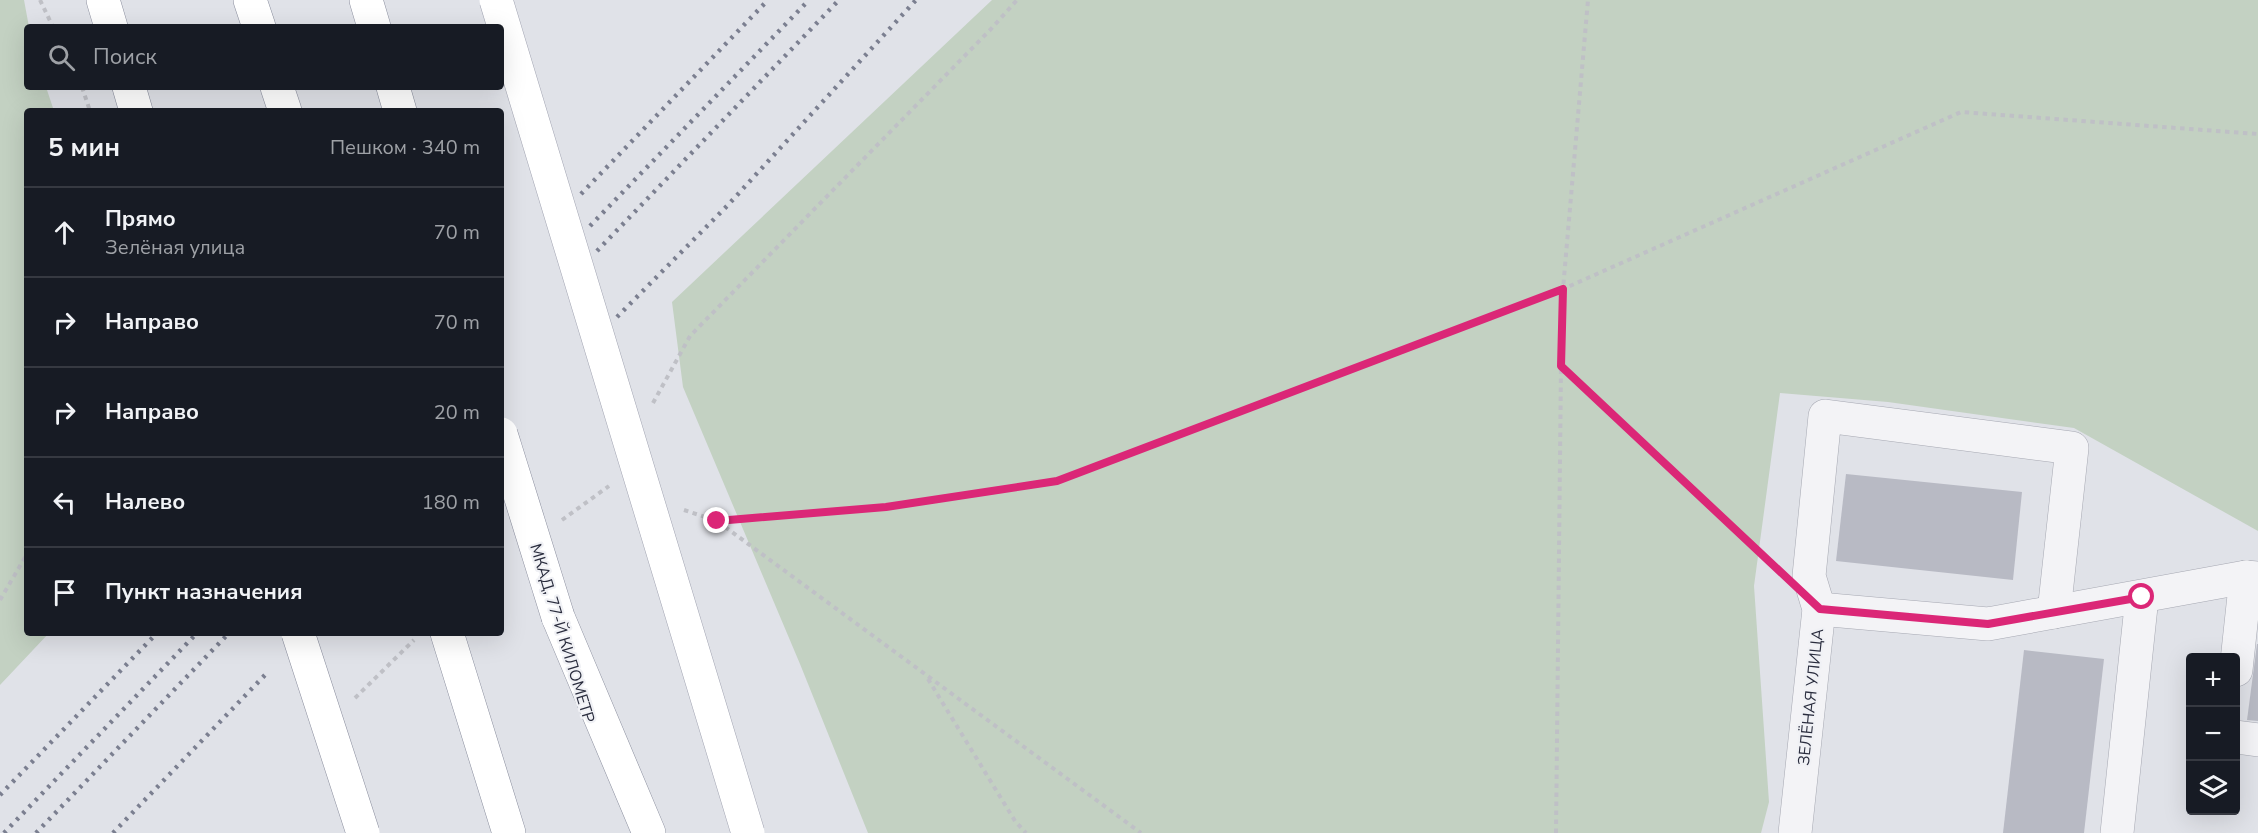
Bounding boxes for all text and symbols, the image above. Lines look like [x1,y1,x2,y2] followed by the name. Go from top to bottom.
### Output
[24,24,504,90] search box
[45,41,78,74] icon: search
[93,42,157,72] text: Поиск
[48,130,120,165] text: 5 мин
[330,134,480,161] text: Пешком · 340 m
[105,204,176,234] text: Прямо
[48,216,81,249] icon: ahead
[434,219,480,246] text: 70 m
[105,234,245,261] text: Зелёная улица
[48,306,81,339] icon: right
[105,307,199,337] text: Направо
[434,309,480,336] text: 70 m
[48,396,81,429] icon: right
[105,397,199,427] text: Направо
[434,399,480,426] text: 20 m
[48,486,81,519] icon: left
[105,487,185,517] text: Налево
[422,489,480,516] text: 180 m
[703,507,729,533] route end
[524,541,600,726] street label: МКАД, 77-Й КИЛОМЕТР
[48,576,81,609] icon: arrive
[105,577,303,607] text: Пункт назначения
[2128,583,2154,609] route start
[1793,627,1829,767] street label: ЗЕЛЁНАЯ УЛИЦА
[2186,653,2240,815] map controls
[2186,653,2240,707] button: +
[2186,707,2240,761] button: −
[2186,761,2240,815] button: layers

